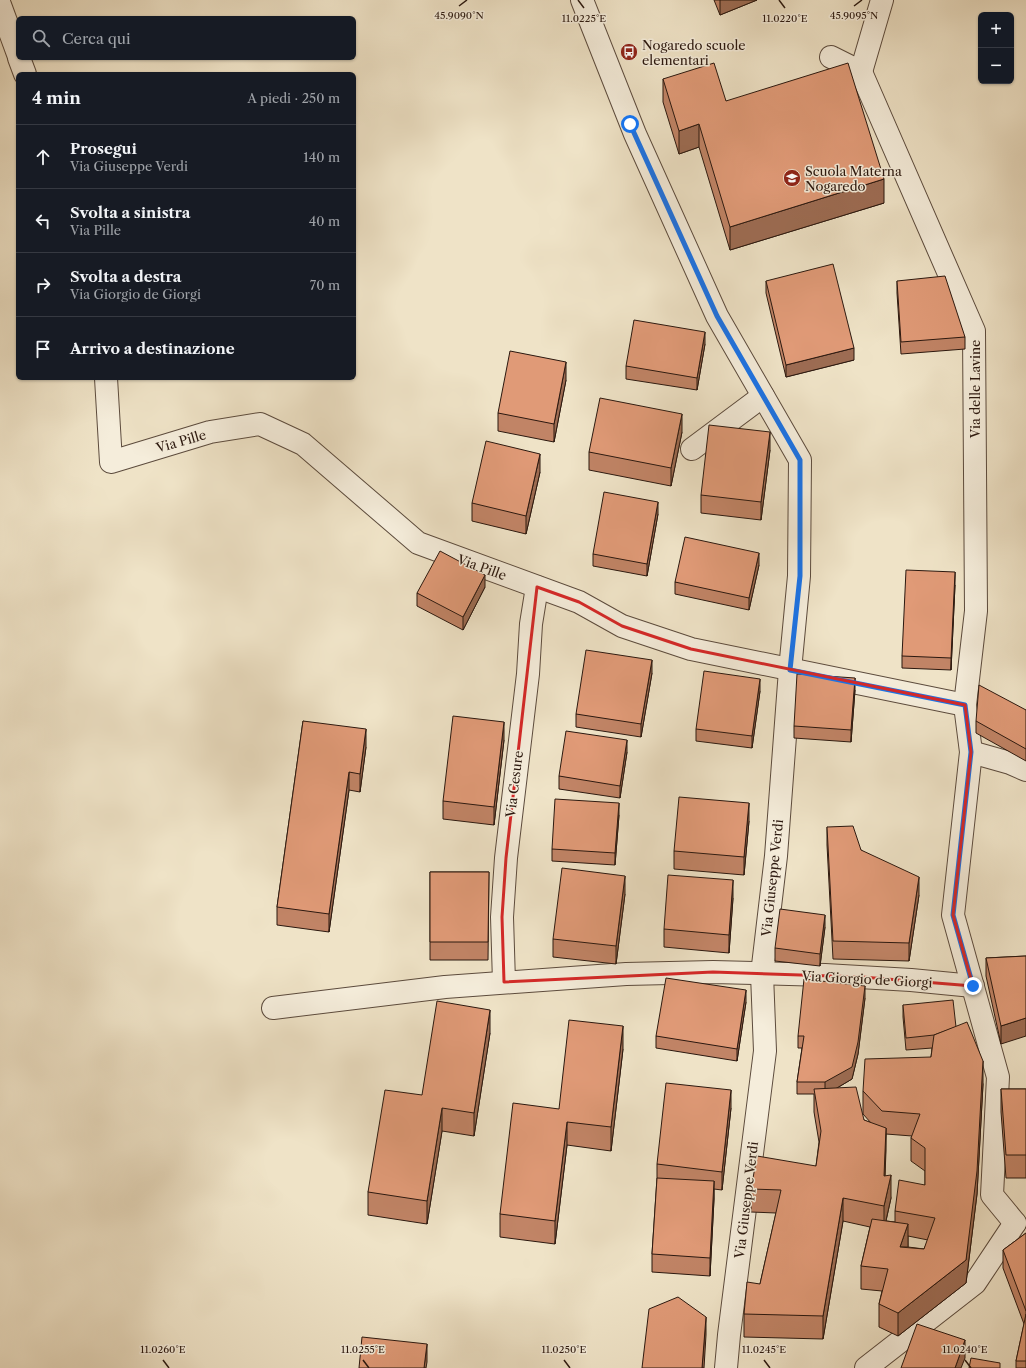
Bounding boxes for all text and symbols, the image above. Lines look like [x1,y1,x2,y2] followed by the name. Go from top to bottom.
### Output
[434,9,484,22] text: 45.9090°N
[830,9,878,22] text: 45.9095°N
[562,12,606,25] text: 11.0225°E
[762,12,808,25] text: 11.0220°E
[978,12,1014,84] map controls
[978,12,1014,48] button: +
[16,16,356,60] search box
[30,27,52,49] icon: search
[62,29,131,48] text: Cerca qui
[642,37,746,68] place label: Nogaredo scuole elementari
[619,42,639,62] bus stop icon: Nogaredo scuole elementari
[978,48,1014,84] button: −
[32,88,81,108] text: 4 min
[247,90,340,106] text: A piedi · 250 m
[621,115,639,133] route start
[70,139,137,158] text: Prosegui
[32,146,54,168] icon: ahead
[303,149,340,165] text: 140 m
[70,158,188,174] text: Via Giuseppe Verdi
[805,163,902,194] place label: Scuola Materna Nogaredo
[782,168,802,188] school or university icon: Scuola Materna Nogaredo
[70,203,190,222] text: Svolta a sinistra
[32,210,54,232] icon: left
[309,213,340,229] text: 40 m
[70,222,121,238] text: Via Pille
[70,267,181,286] text: Svolta a destra
[32,274,54,296] icon: right
[310,277,340,293] text: 70 m
[70,286,201,302] text: Via Giorgio de Giorgi
[32,338,54,360] icon: arrive
[70,339,235,358] text: Arrivo a destinazione
[967,340,983,439] street label: Via delle Lavine
[153,426,208,456] street label: Via Pille
[454,550,509,583] street label: Via Pille
[502,750,526,819] street label: Via Cesure
[758,819,786,938] street label: Via Giuseppe Verdi
[800,968,933,990] street label: Via Giorgio de Giorgi
[964,977,982,995] route end
[731,1141,761,1260] street label: Via Giuseppe Verdi
[140,1343,186,1356] text: 11.0260°E
[341,1343,385,1356] text: 11.0255°E
[542,1343,587,1356] text: 11.0250°E
[742,1343,786,1356] text: 11.0245°E
[942,1343,988,1356] text: 11.0240°E

